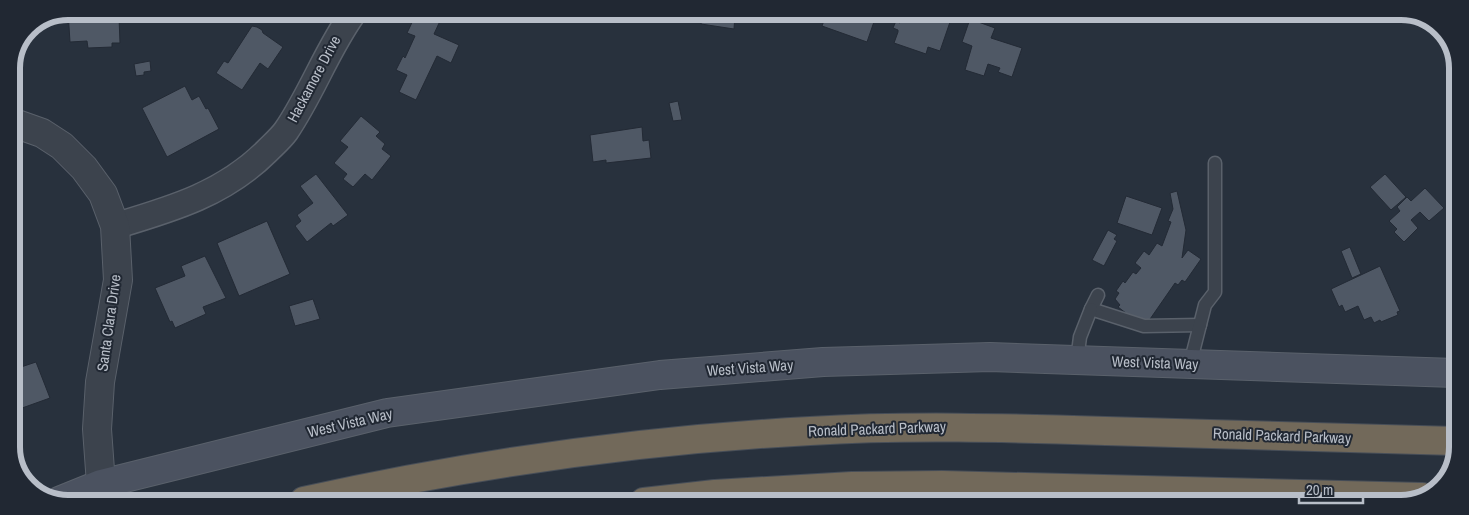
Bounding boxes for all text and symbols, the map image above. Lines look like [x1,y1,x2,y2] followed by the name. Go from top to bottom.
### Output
[282,31,345,126] street label: Hackamore Drive
[91,273,126,373] street label: Santa Clara Drive
[1111,350,1200,375] street label: West Vista Way
[706,354,795,381] street label: West Vista Way
[305,402,395,442] street label: West Vista Way
[808,416,947,441] street label: Ronald Packard Parkway
[1213,423,1352,448] street label: Ronald Packard Parkway
[1299,472,1363,504] scale bar
[1306,479,1333,500] text: 20 m

